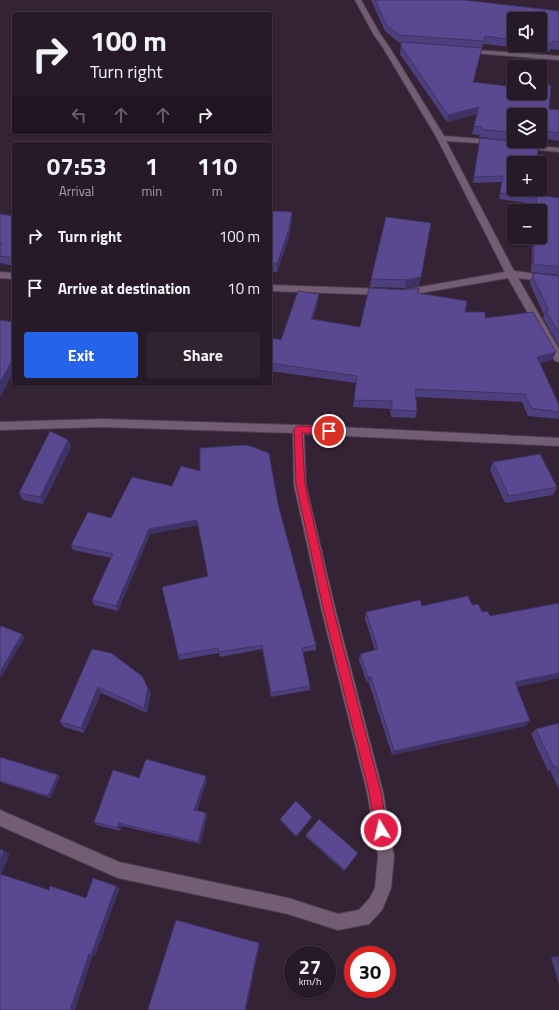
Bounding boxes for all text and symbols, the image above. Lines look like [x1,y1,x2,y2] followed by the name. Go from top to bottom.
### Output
[507,12,547,244] map controls
[507,12,547,52] button: sound
[90,19,167,62] text: 100 m
[24,28,76,80] icon: right
[90,58,163,85] text: Turn right
[507,60,547,100] button: search
[68,104,90,126] icon: left
[110,104,132,126] icon: ahead
[152,104,174,126] icon: ahead
[194,104,216,126] icon: right
[507,108,547,148] button: layers
[47,148,107,184] text: 07:53
[145,148,159,184] text: 1
[197,148,237,184] text: 110
[507,156,547,196] button: +
[59,181,94,201] text: Arrival
[141,181,162,201] text: min
[212,181,223,201] text: m
[507,204,547,244] button: −
[24,225,46,247] icon: right
[58,225,122,248] text: Turn right
[219,225,260,248] text: 100 m
[24,277,46,299] icon: arrive
[58,277,191,300] text: Arrive at destination
[227,277,260,300] text: 10 m
[24,332,138,378] button: Exit
[146,332,260,378] button: Share
[312,414,346,448] pin
[318,420,340,442] icon: arrive
[360,809,402,851] position arrow
[344,946,396,998] speed limit sign: 30
[299,951,321,982] text: 27
[299,974,321,989] text: km/h

